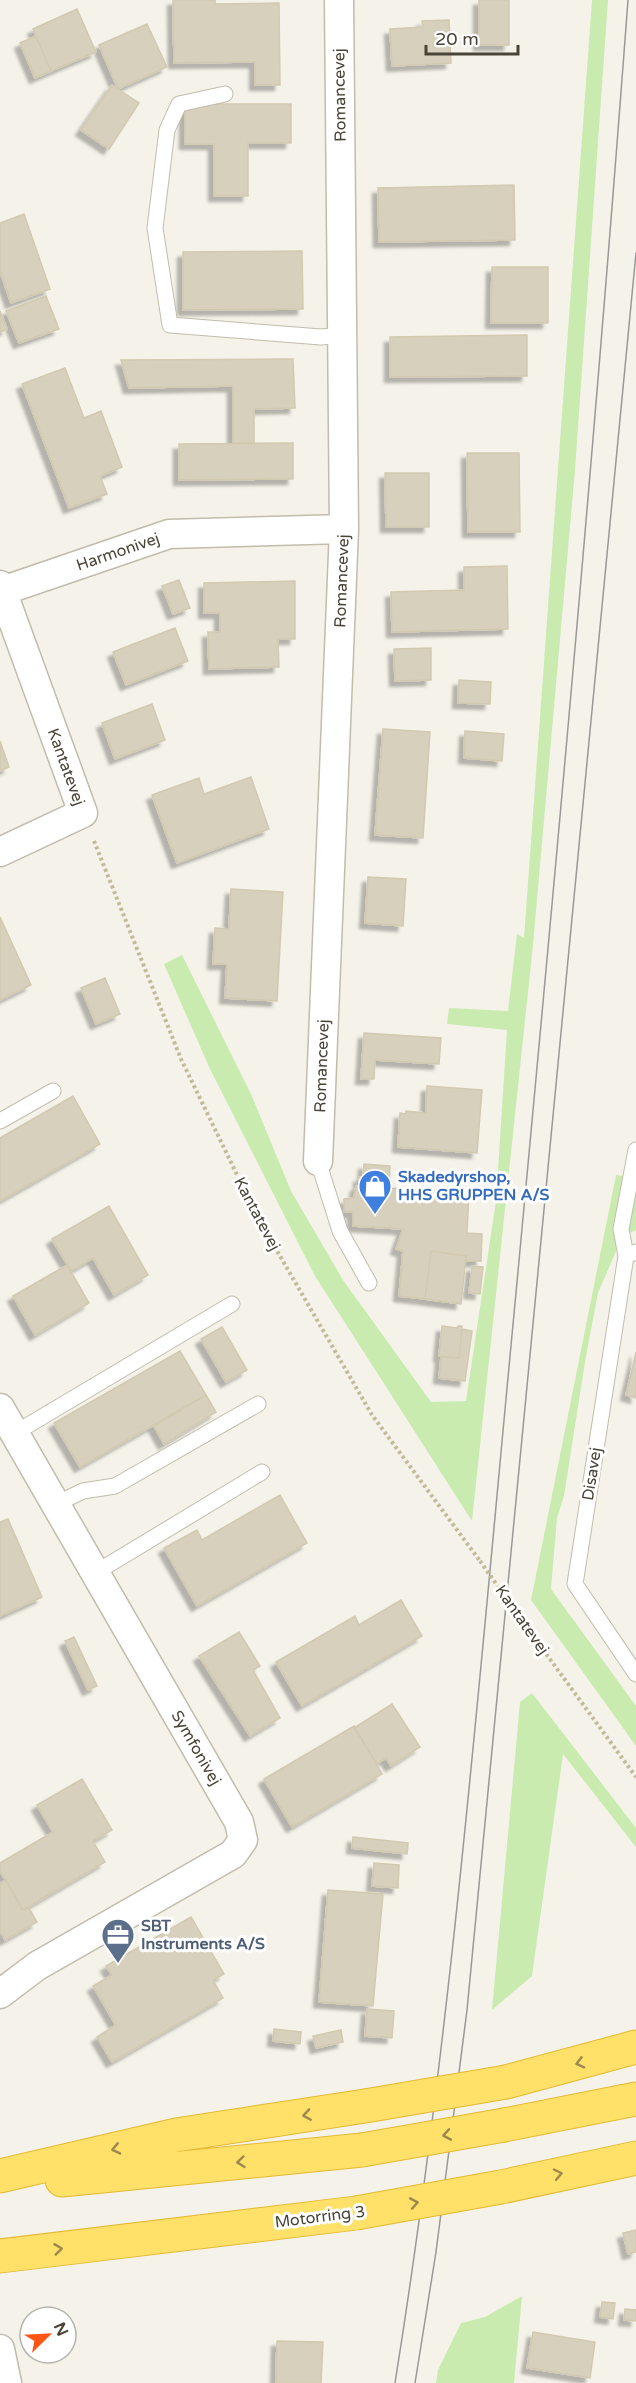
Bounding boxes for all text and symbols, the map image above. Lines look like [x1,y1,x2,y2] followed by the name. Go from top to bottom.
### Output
[426,18,518,56] scale bar
[435,28,479,50] text: 20 m
[329,48,351,142] street label: Romancevej
[74,528,162,576] street label: Harmonivej
[330,534,354,628] street label: Romancevej
[43,726,89,808] street label: Kantatevej
[310,1019,334,1113] street label: Romancevej
[398,1167,550,1205] place label: Skadedyrshop, HHS GRUPPEN A/S
[357,1168,393,1215] shop icon: Skadedyrshop, HHS GRUPPEN A/S
[229,1174,285,1254] street label: Kantatevej
[578,1446,606,1502] street label: Disavej
[491,1581,553,1659] street label: Kantatevej
[167,1707,225,1789] street label: Symfonivej
[141,1916,265,1954] place label: SBT Instruments A/S
[100,1917,136,1964] office icon: SBT Instruments A/S
[575,2055,585,2068] one-way arrow
[303,2109,312,2121] one-way arrow
[442,2128,452,2141] one-way arrow
[111,2142,121,2155] one-way arrow
[236,2155,246,2168] one-way arrow
[553,2169,563,2182] one-way arrow
[409,2197,419,2210] one-way arrow
[274,2202,366,2232] street label: Motorring 3
[54,2243,63,2256] one-way arrow
[18,2305,78,2365] north arrow
[49,2319,73,2339] text: N

